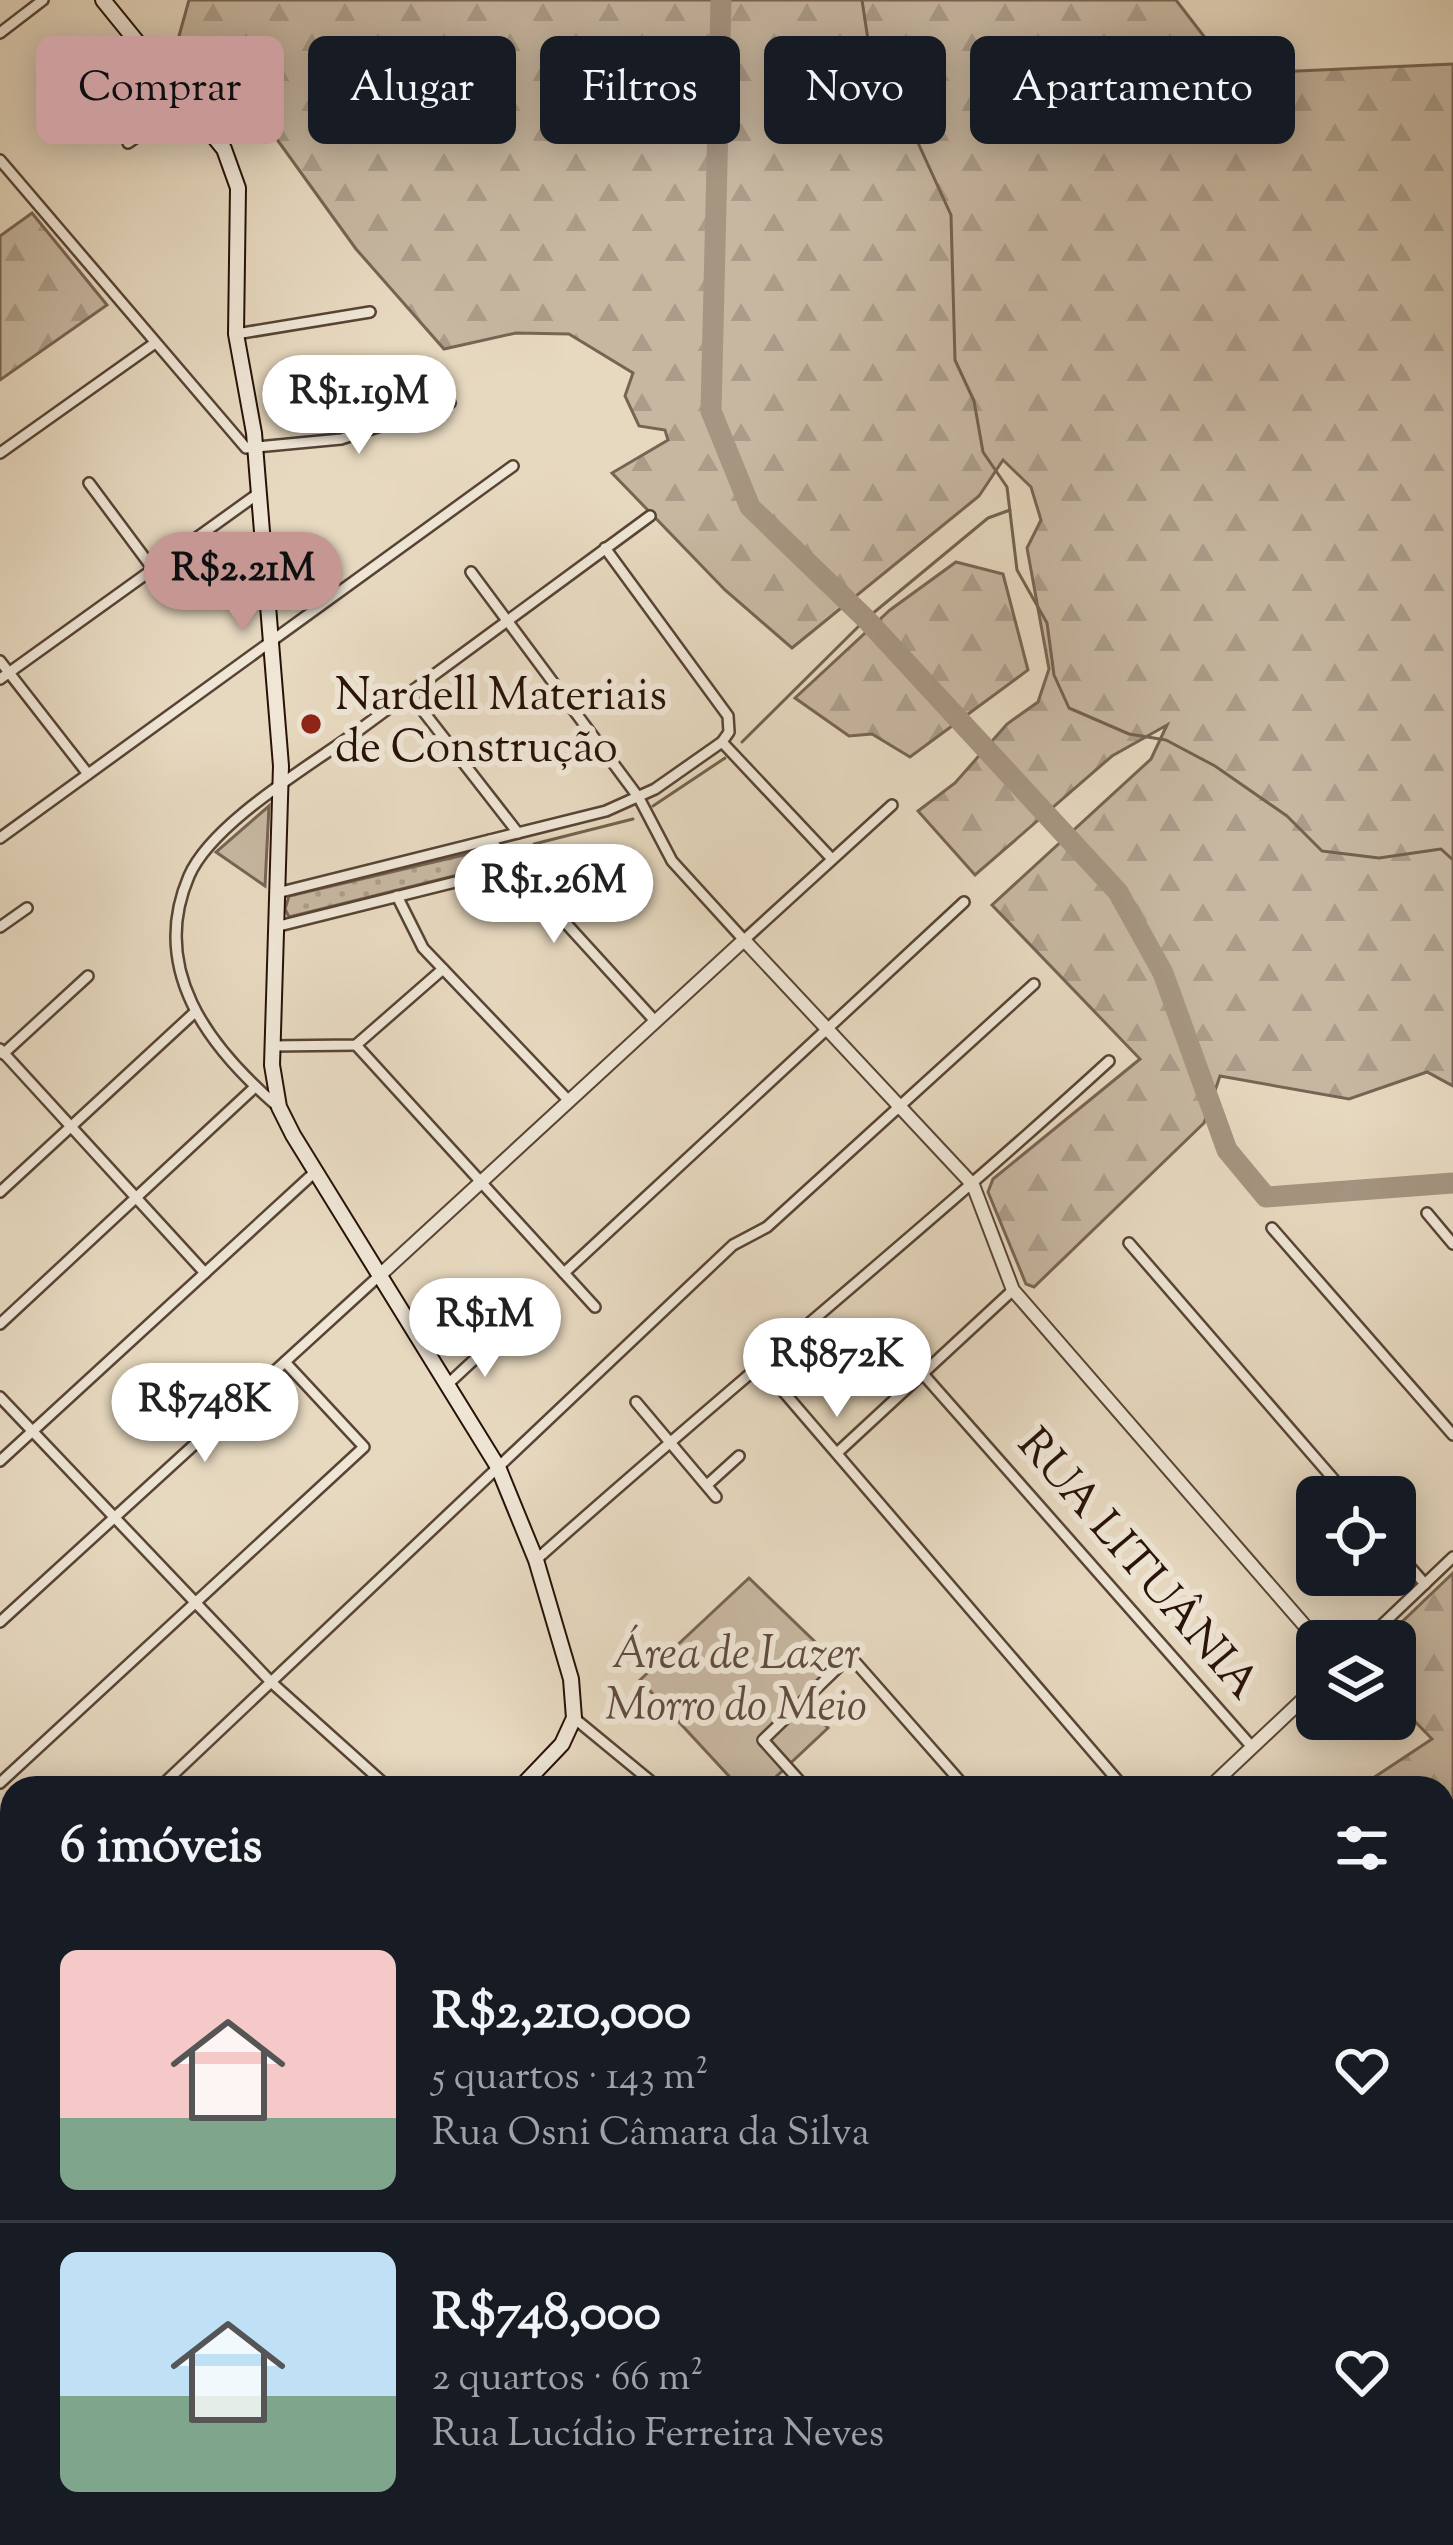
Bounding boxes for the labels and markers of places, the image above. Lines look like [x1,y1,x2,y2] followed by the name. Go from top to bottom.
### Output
[248,355,470,457] pin: R$1.19M
[132,532,354,634] pin: R$2.21M
[335,666,667,783] place label: Nardell Materiais de Construção
[298,711,324,737] marker: Nardell Materiais de Construção
[443,844,665,946] pin: R$1.26M
[414,1278,556,1380] pin: R$1M
[739,1318,935,1420] pin: R$872K
[107,1363,303,1465] pin: R$748K

